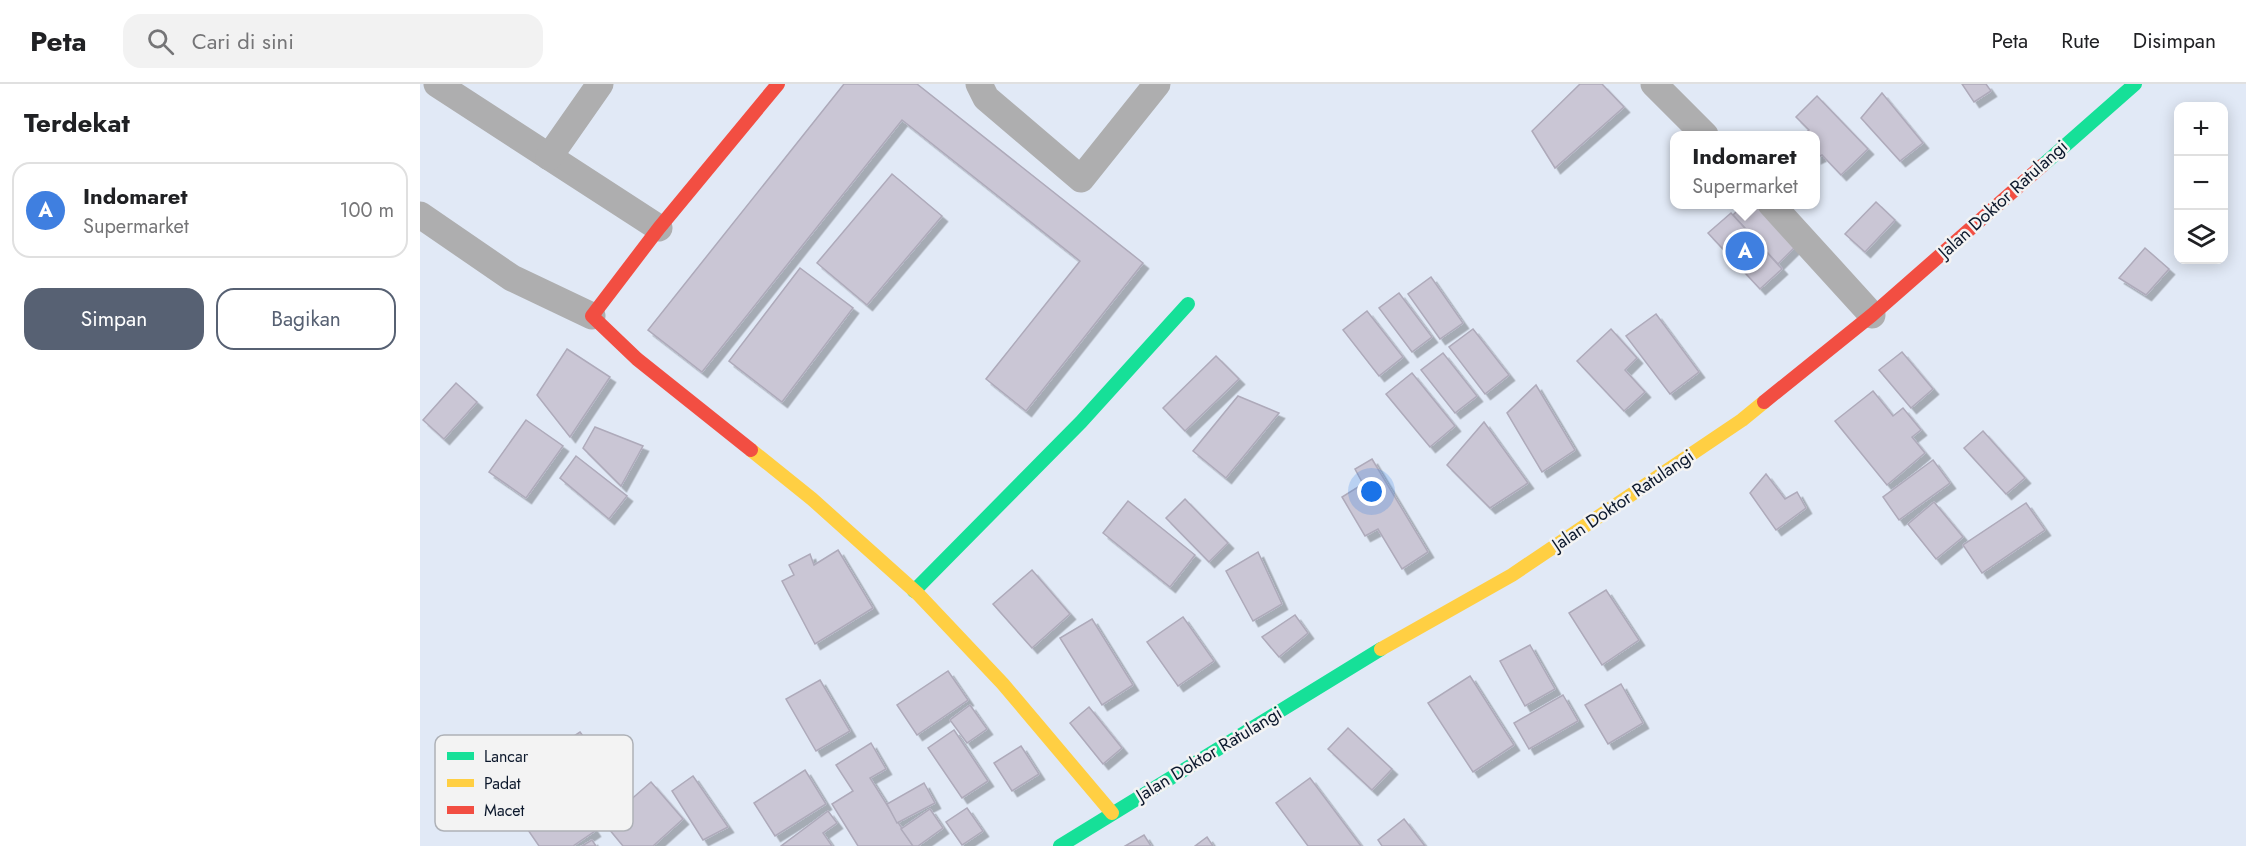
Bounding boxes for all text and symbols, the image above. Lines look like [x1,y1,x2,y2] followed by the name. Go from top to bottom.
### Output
[123,14,543,68] search box
[30,21,87,62] text: Peta
[144,25,177,58] icon: search
[192,25,294,57] text: Cari di sini
[1991,26,2028,56] text: Peta
[2061,26,2100,56] text: Rute
[2133,26,2216,56] text: Disimpan
[2174,102,2228,264] map controls
[2174,102,2228,156] button: +
[24,104,130,142] text: Terdekat
[1670,131,1820,209] popup
[1931,134,2073,266] street label: Jalan Doktor Ratulangi
[1692,140,1797,172] text: Indomaret
[2174,156,2228,210] button: −
[1692,172,1798,201] text: Supermarket
[83,180,187,212] text: Indomaret
[38,196,53,225] text: A
[339,196,394,225] text: 100 m
[2174,210,2228,264] button: layers
[83,212,189,241] text: Supermarket
[1726,228,1764,274] pin: A
[24,288,204,350] button: Simpan
[216,288,396,350] button: Bagikan
[1545,443,1699,558] street label: Jalan Doktor Ratulangi
[1357,477,1386,506] your location
[1129,700,1287,809] street label: Jalan Doktor Ratulangi
[435,735,633,831] legend
[484,745,529,768] text: Lancar
[484,772,521,795] text: Padat
[484,799,525,822] text: Macet

